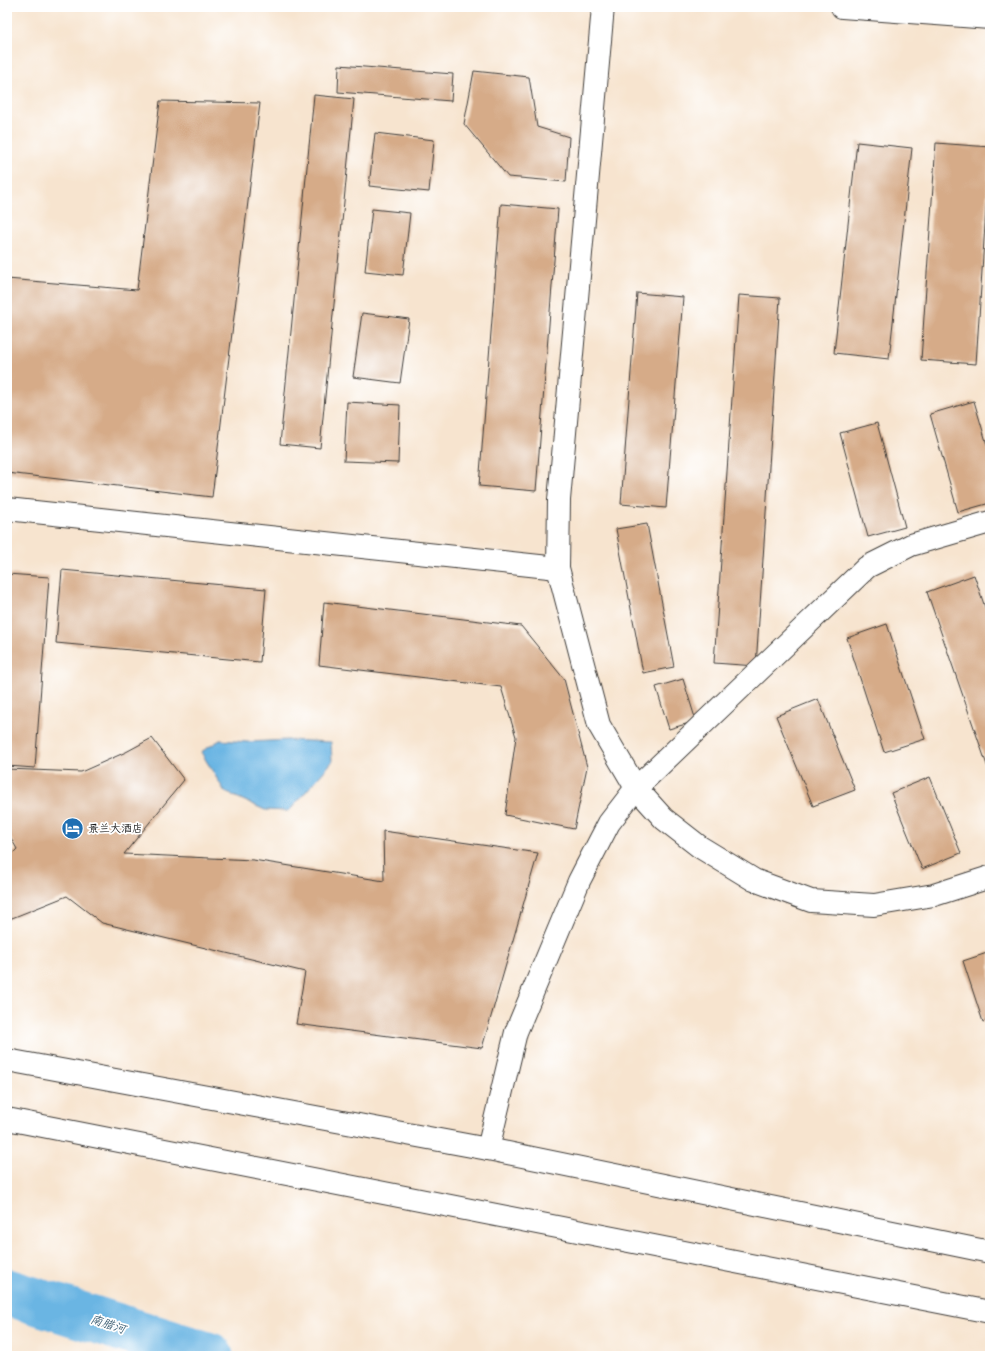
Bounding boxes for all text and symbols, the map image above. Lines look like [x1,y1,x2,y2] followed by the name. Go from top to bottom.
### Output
[60,815,86,841] hotel icon: 景兰大酒店
[88,822,143,835] place label: 景兰大酒店
[88,1312,129,1338] water label: 南腊河

